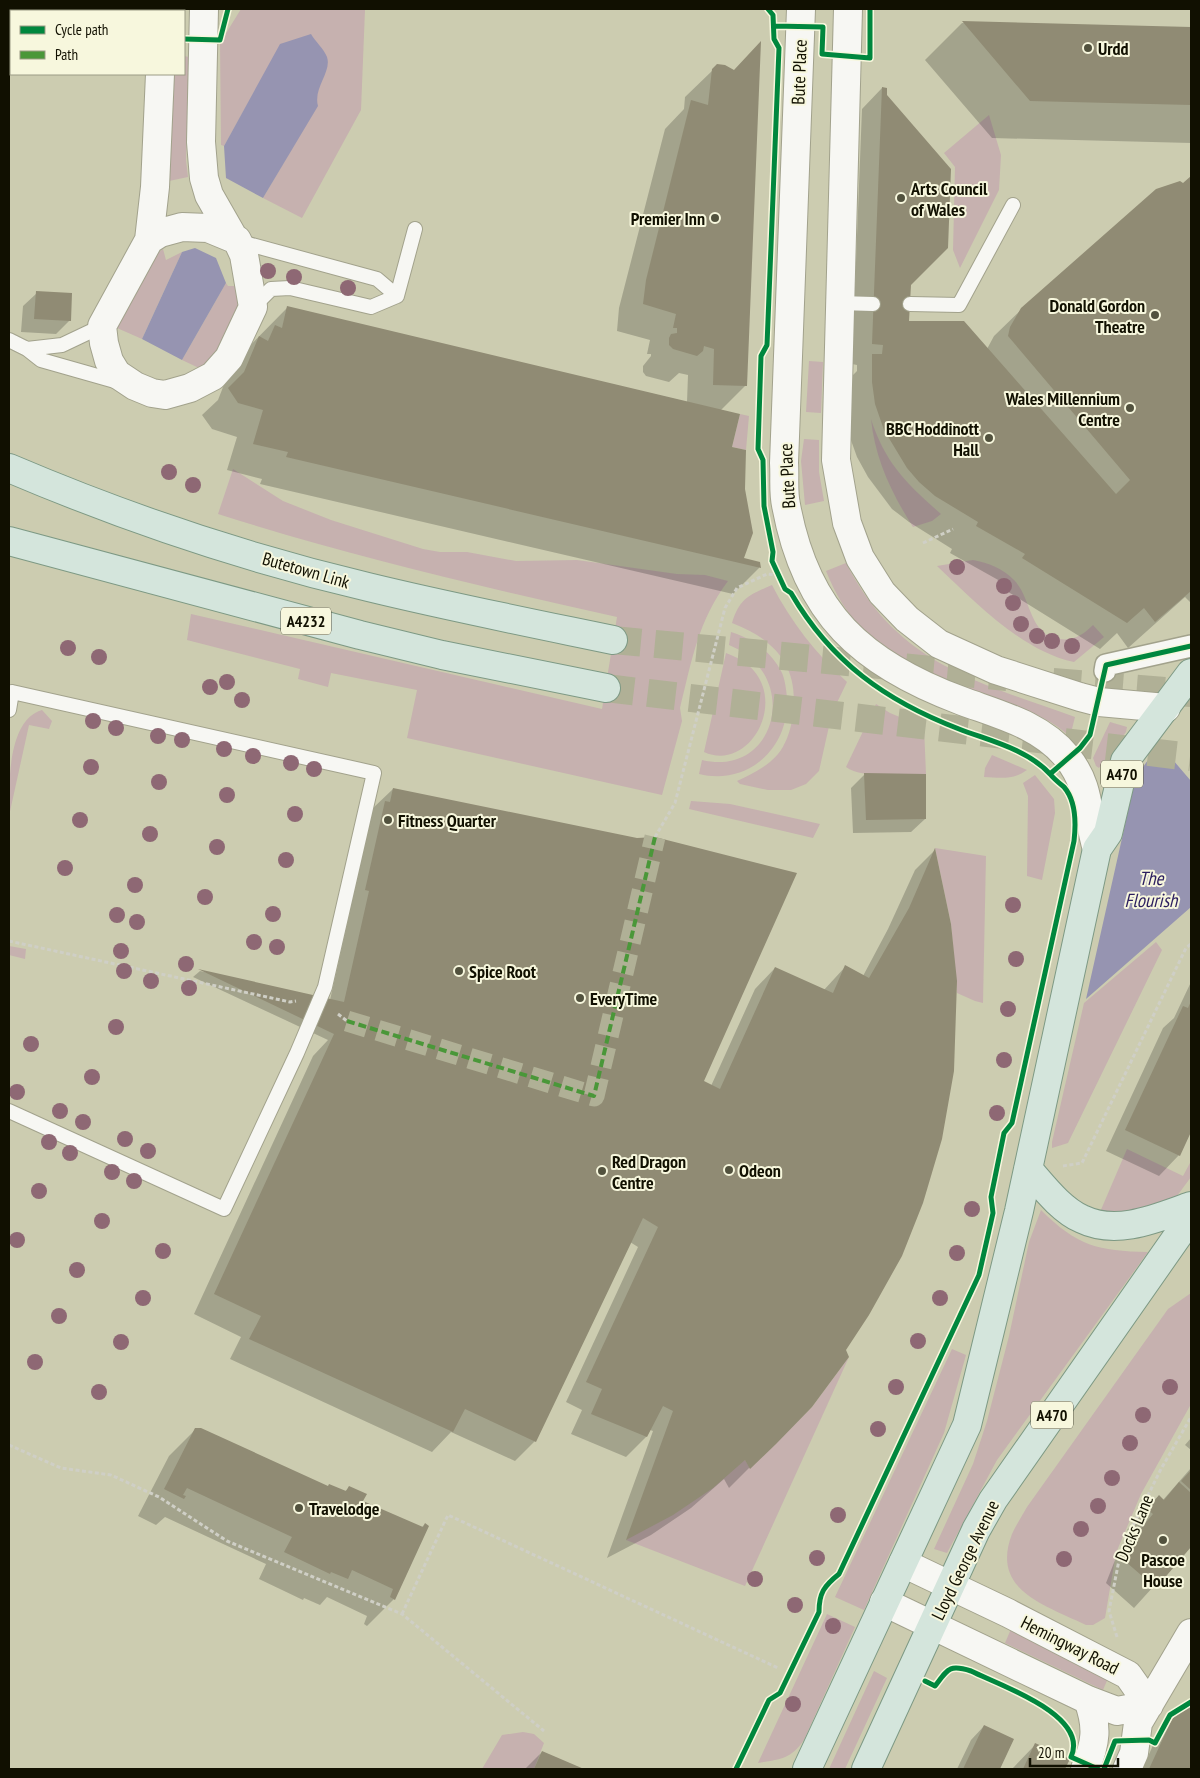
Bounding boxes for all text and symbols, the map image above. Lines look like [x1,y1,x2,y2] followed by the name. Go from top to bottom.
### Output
[10,10,185,75] legend
[55,20,108,39] text: Cycle path
[1098,37,1129,60] place label: Urdd
[786,39,812,105] street label: Bute Place
[1082,42,1094,54] marker: Urdd
[55,45,78,64] text: Path
[910,177,988,221] place label: Arts Council of Wales
[895,192,907,204] marker: Arts Council of Wales
[631,207,705,230] place label: Premier Inn
[709,212,721,224] marker: Premier Inn
[1050,294,1145,338] place label: Donald Gordon Theatre
[1149,309,1161,321] marker: Donald Gordon Theatre
[1005,387,1120,431] place label: Wales Millennium Centre
[1124,402,1136,414] marker: Wales Millennium Centre
[886,417,980,461] place label: BBC Hoddinott Hall
[983,432,995,444] marker: BBC Hoddinott Hall
[774,443,800,509] street label: Bute Place
[260,547,352,593] street label: Butetown Link
[281,608,331,634] road number: A4232
[1101,761,1143,788] road number: A470
[398,809,497,832] place label: Fitness Quarter
[382,814,394,826] marker: Fitness Quarter
[1125,866,1179,912] water label: The Flourish
[469,960,537,983] place label: Spice Root
[453,965,465,977] marker: Spice Root
[590,987,658,1010] place label: EveryTime
[574,992,586,1004] marker: EveryTime
[612,1150,686,1194] place label: Red Dragon Centre
[739,1159,781,1182] place label: Odeon
[723,1164,735,1176] marker: Odeon
[596,1165,608,1177] marker: Red Dragon Centre
[1031,1402,1073,1428] road number: A470
[1110,1491,1158,1565] street label: Docks Lane
[926,1496,1004,1624] street label: Lloyd George Avenue
[309,1497,380,1520] place label: Travelodge
[293,1502,305,1514] marker: Travelodge
[1157,1534,1169,1546] marker: Pascoe House
[1141,1548,1185,1592] place label: Pascoe House
[1017,1610,1123,1680] street label: Hemingway Road
[1030,1736,1118,1768] scale bar
[1038,1743,1064,1762] text: 20 m

